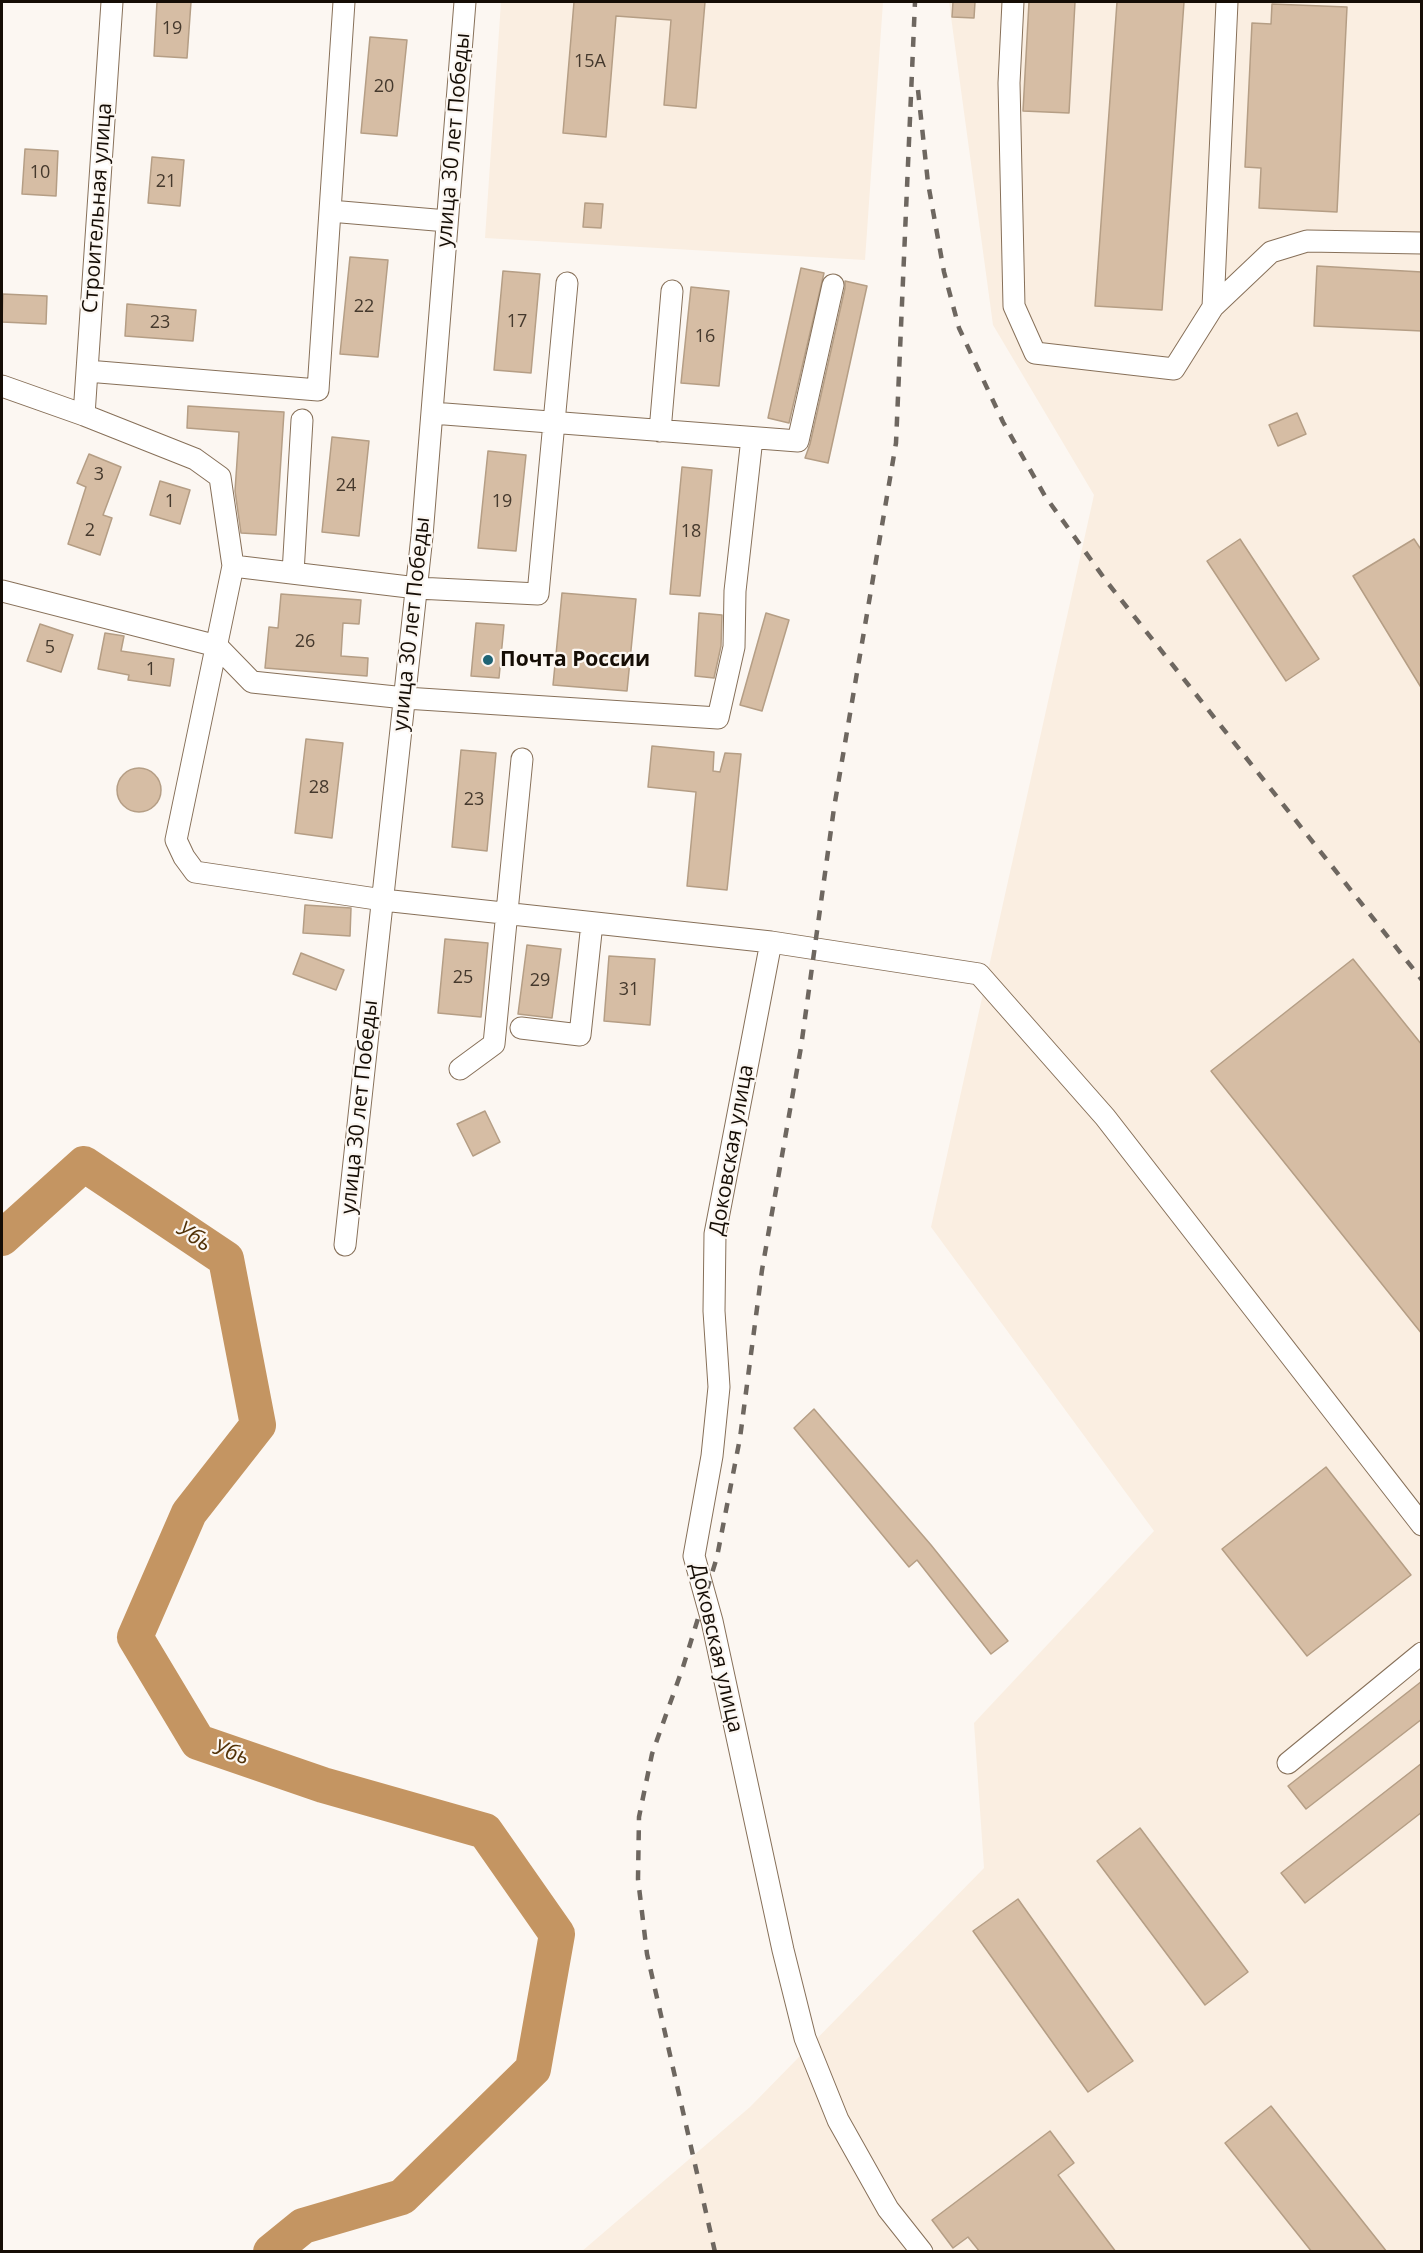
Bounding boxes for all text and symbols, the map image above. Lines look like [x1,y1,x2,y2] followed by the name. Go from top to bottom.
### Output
[162,18,182,40] house number: 19
[432,32,476,248] street label: улица 30 лет Победы
[574,51,606,73] house number: 15А
[374,76,394,98] house number: 20
[78,102,118,314] street label: Строительная улица
[30,162,50,184] house number: 10
[156,171,176,193] house number: 21
[354,296,374,318] house number: 22
[507,311,527,333] house number: 17
[150,312,170,334] house number: 23
[695,326,715,348] house number: 16
[94,464,104,486] house number: 3
[336,475,356,497] house number: 24
[165,491,175,513] house number: 1
[492,491,512,513] house number: 19
[388,516,436,732] street label: улица 30 лет Победы
[85,520,95,542] house number: 2
[681,521,701,543] house number: 18
[295,631,315,653] house number: 26
[45,637,55,659] house number: 5
[500,647,650,673] place label: Почта России
[481,653,495,667] marker: Почта России
[146,659,156,681] house number: 1
[309,777,329,799] house number: 28
[464,789,484,811] house number: 23
[453,967,473,989] house number: 25
[530,970,550,992] house number: 29
[619,979,639,1001] house number: 31
[336,999,384,1215] street label: улица 30 лет Победы
[705,1063,759,1237] street label: Доковская улица
[172,1216,216,1258] water label: Убь
[684,1561,748,1735] street label: Доковская улица
[210,1735,252,1771] water label: Убь

